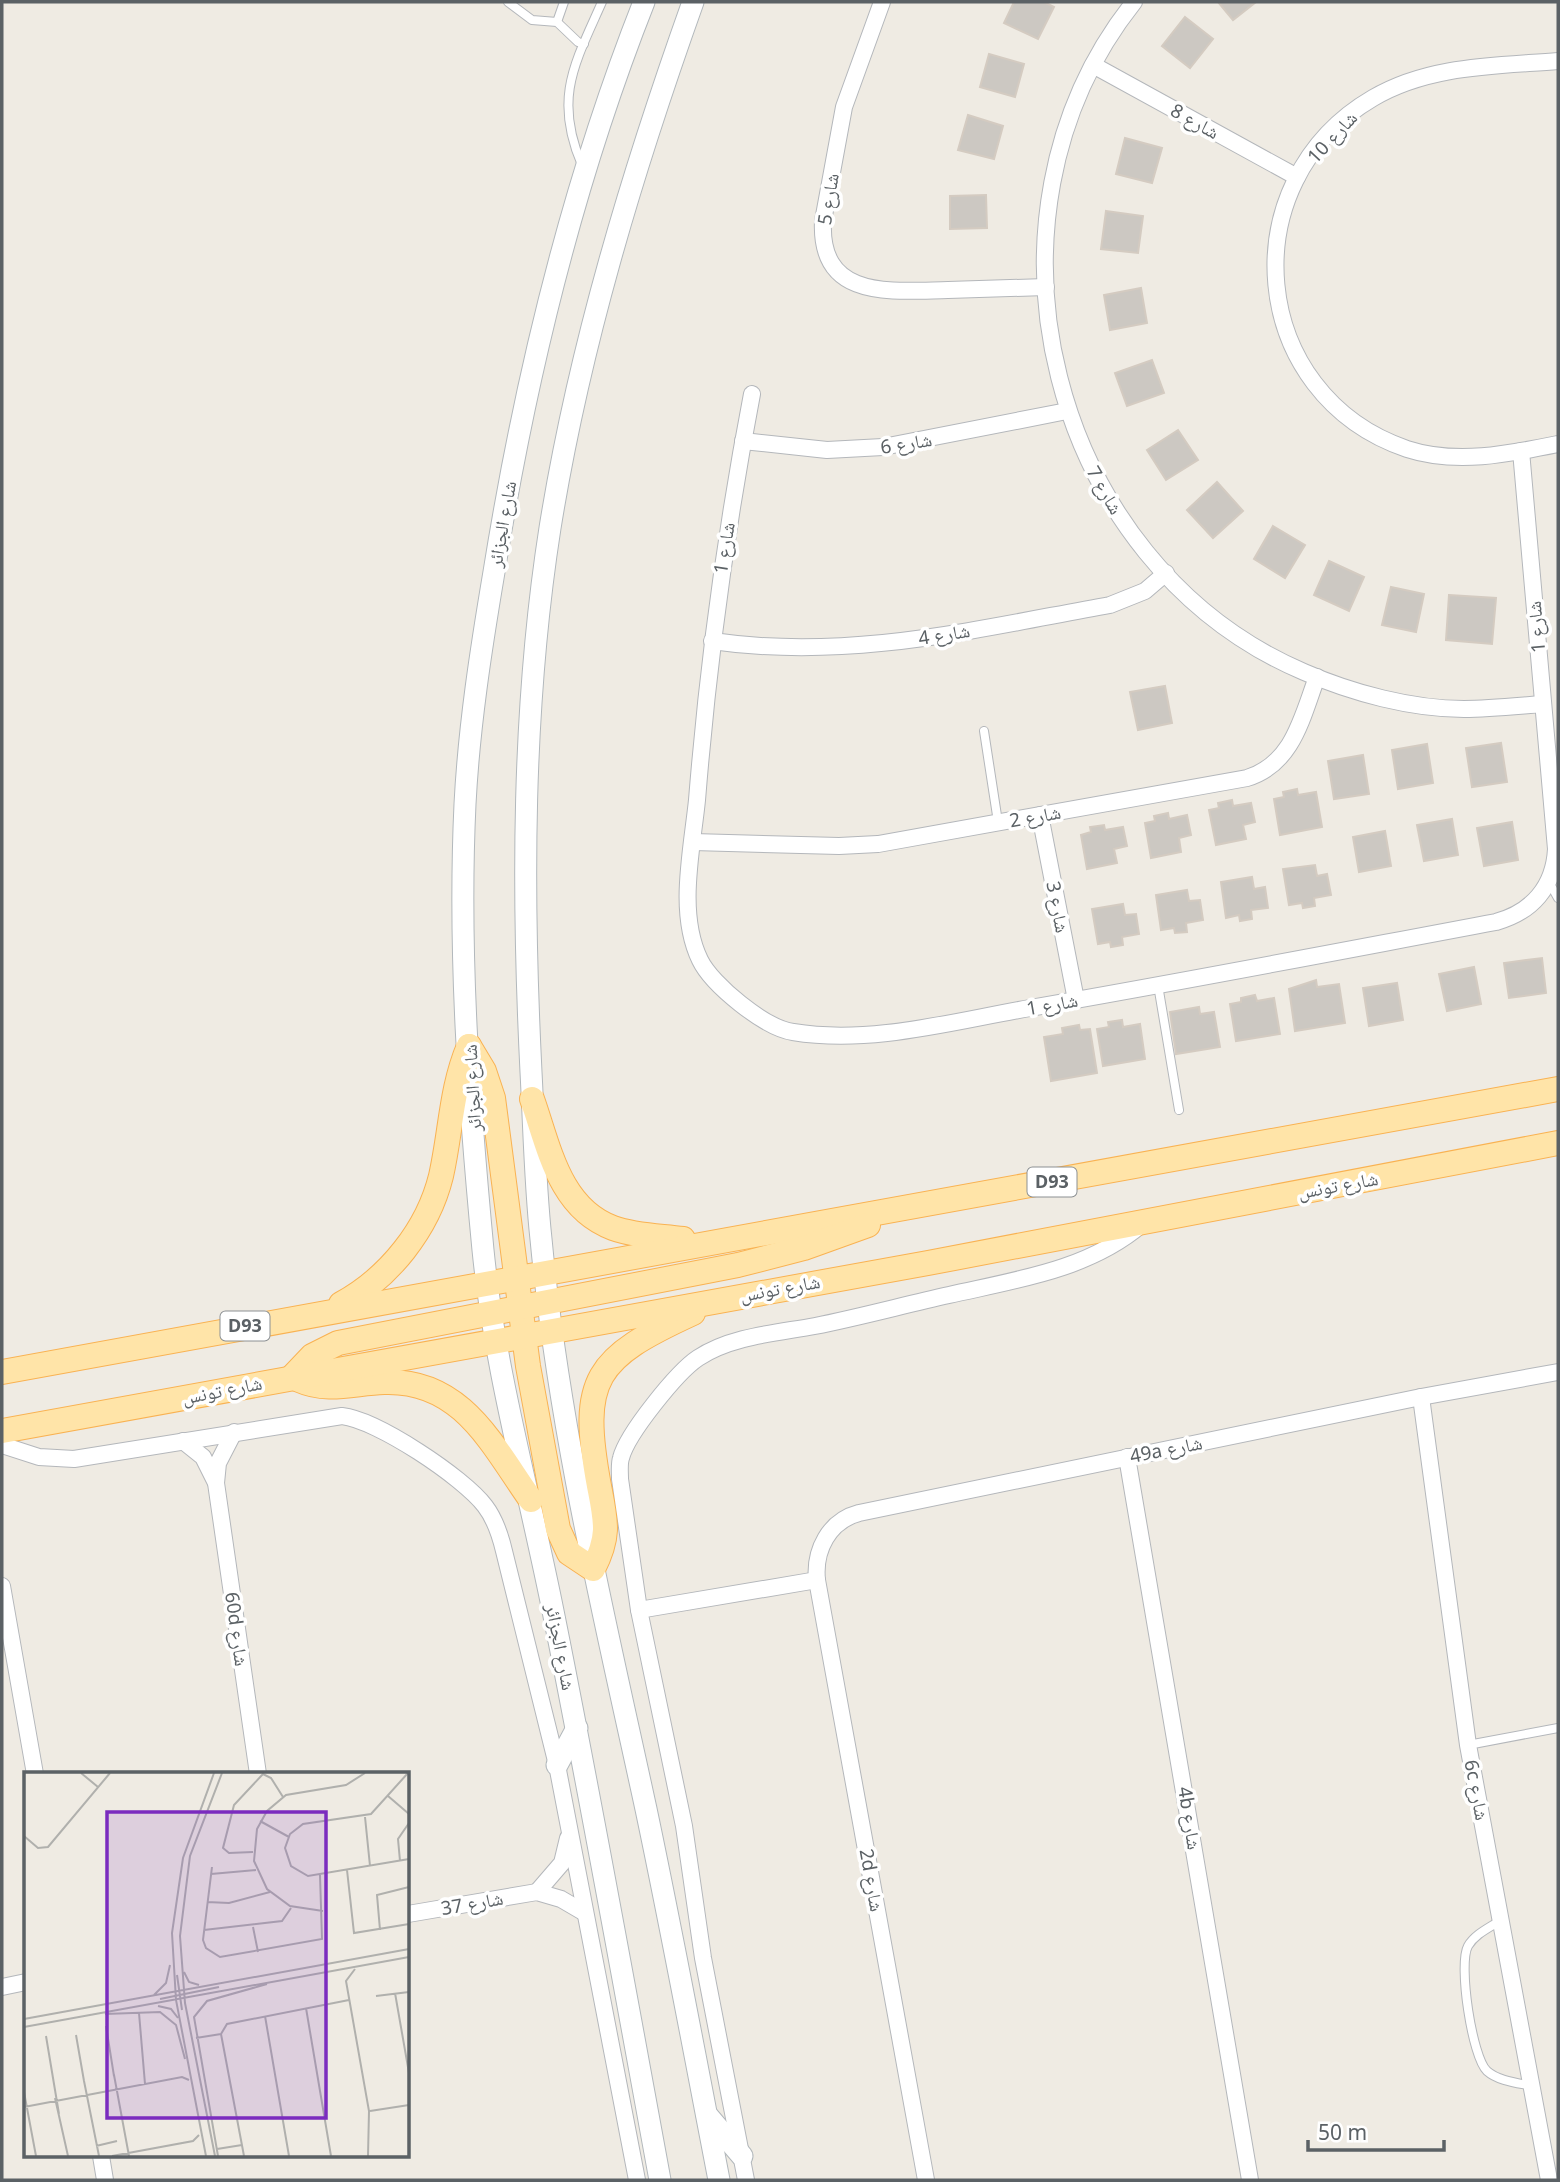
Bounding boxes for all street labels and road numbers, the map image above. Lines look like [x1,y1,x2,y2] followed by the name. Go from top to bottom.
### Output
[1166,97,1224,145] street label: شارع 8
[1301,105,1363,169] street label: شارع 10
[811,171,845,227] street label: شارع 5
[878,426,934,460] street label: شارع 6
[1081,461,1129,519] street label: شارع 7
[481,479,522,570] street label: شارع الجزائر
[707,520,741,576] street label: شارع 1
[1521,600,1551,654] street label: شارع 1
[916,617,972,651] street label: شارع 4
[1007,799,1063,833] street label: شارع 2
[1040,879,1076,935] street label: شارع 3
[1024,987,1080,1021] street label: شارع 1
[457,1044,487,1133] street label: شارع الجزائر
[1296,1165,1380,1205] street label: شارع تونس
[1028,1168,1076,1196] road number: D93
[738,1268,822,1308] street label: شارع تونس
[220,1311,270,1340] road number: D93
[180,1370,264,1410] street label: شارع تونس
[1127,1429,1205,1469] street label: 49a شارع
[219,1590,255,1668] street label: 60d شارع
[540,1601,582,1692] street label: شارع الجزائر
[1458,1758,1496,1822] street label: 6c شارع
[1172,1785,1208,1851] street label: 4b شارع
[854,1846,890,1914] street label: 2d شارع
[439,1885,505,1921] street label: شارع 37

